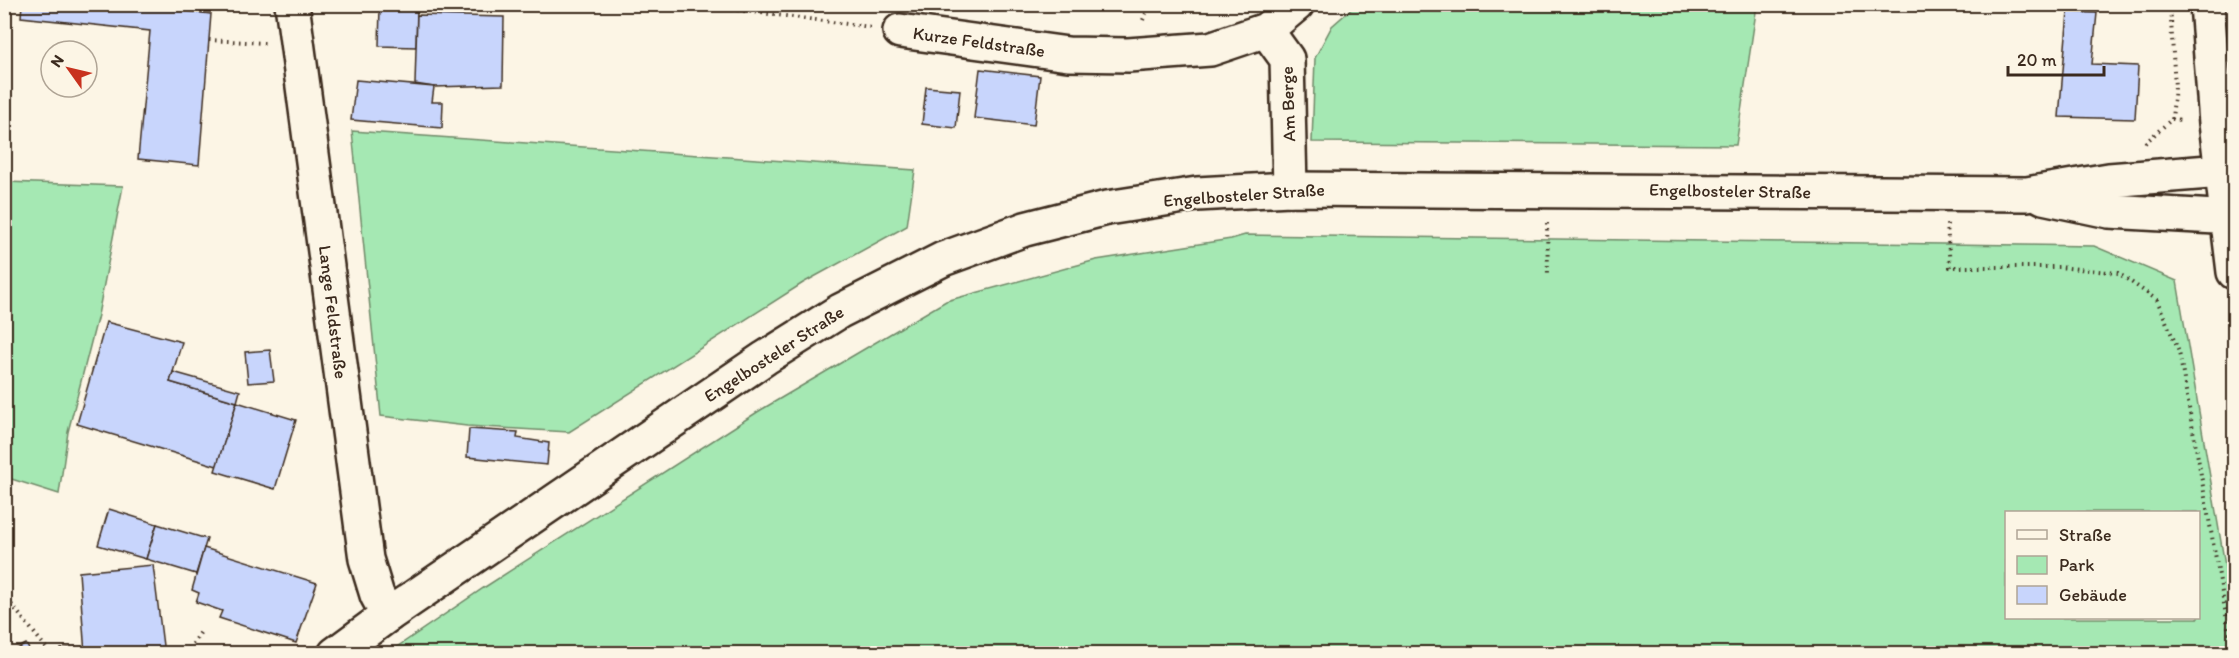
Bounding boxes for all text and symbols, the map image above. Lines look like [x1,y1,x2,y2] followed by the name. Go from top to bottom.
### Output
[912,22,1046,62] street label: Kurze Feldstraße
[39,39,99,99] north arrow
[2008,39,2104,77] scale bar
[2017,49,2057,71] text: 20 m
[46,51,68,71] text: N
[1276,66,1300,142] street label: Am Berge
[1162,178,1326,212] street label: Engelbosteler Straße
[1649,179,1811,203] street label: Engelbosteler Straße
[314,244,352,380] street label: Lange Feldstraße
[700,301,848,407] street label: Engelbosteler Straße
[2005,511,2200,619] legend
[2059,524,2112,546] text: Straße
[2059,554,2094,576] text: Park
[2059,584,2127,606] text: Gebäude

